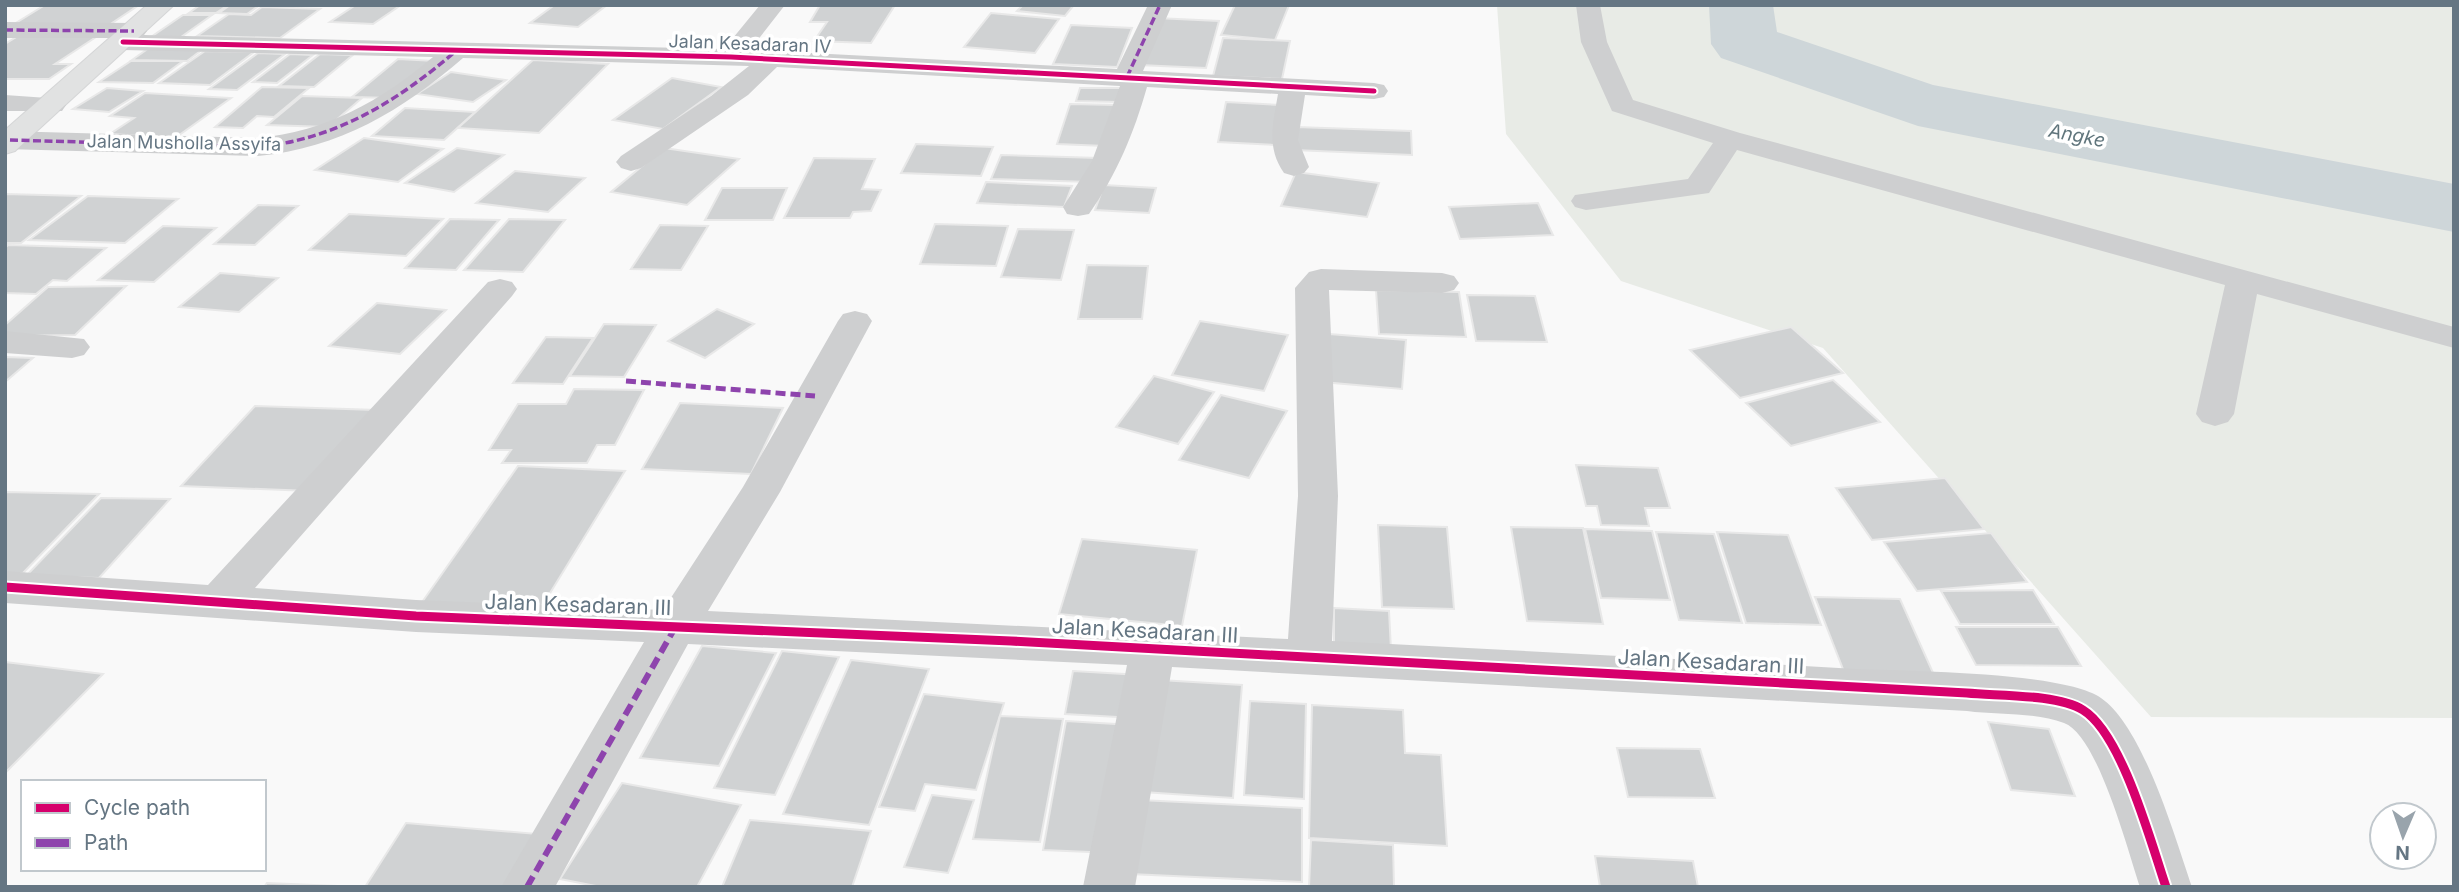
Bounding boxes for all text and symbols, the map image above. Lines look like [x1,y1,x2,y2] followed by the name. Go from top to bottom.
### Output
[668,30,832,57] street label: Jalan Kesadaran IV
[2046,119,2107,152] water label: Angke
[87,130,282,155] street label: Jalan Musholla Assyifa
[484,589,672,620] street label: Jalan Kesadaran III
[1051,613,1239,648] street label: Jalan Kesadaran III
[1617,644,1805,679] street label: Jalan Kesadaran III
[21,780,266,871] legend
[84,795,190,820] text: Cycle path
[2368,801,2438,871] north arrow
[84,830,129,855] text: Path
[2395,841,2410,864] text: N

